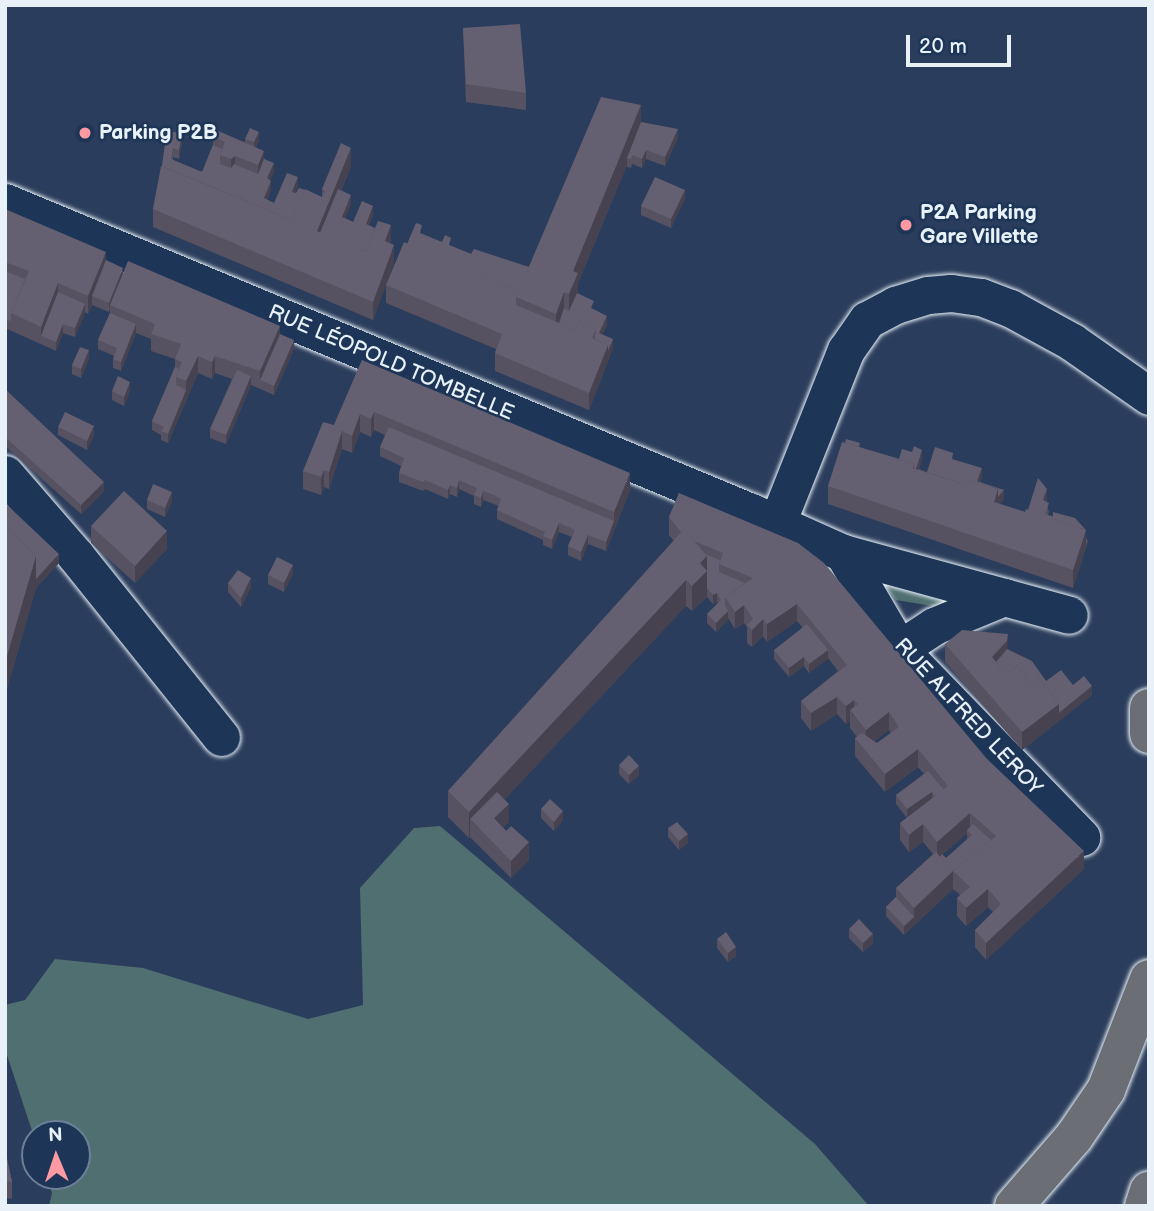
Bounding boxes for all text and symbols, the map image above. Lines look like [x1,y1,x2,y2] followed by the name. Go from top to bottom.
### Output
[909,21,1014,65] scale bar
[919,34,967,59] text: 20 m
[99,120,218,146] place label: Parking P2B
[77,125,93,141] marker: Parking P2B
[920,200,1039,250] place label: P2A Parking Gare Villette
[898,217,914,233] marker: P2A Parking Gare Villette
[264,300,518,426] street label: RUE LÉOPOLD TOMBELLE
[889,633,1047,801] street label: RUE ALFRED LEROY
[21,1120,91,1190] north arrow
[48,1124,63,1147] text: N

